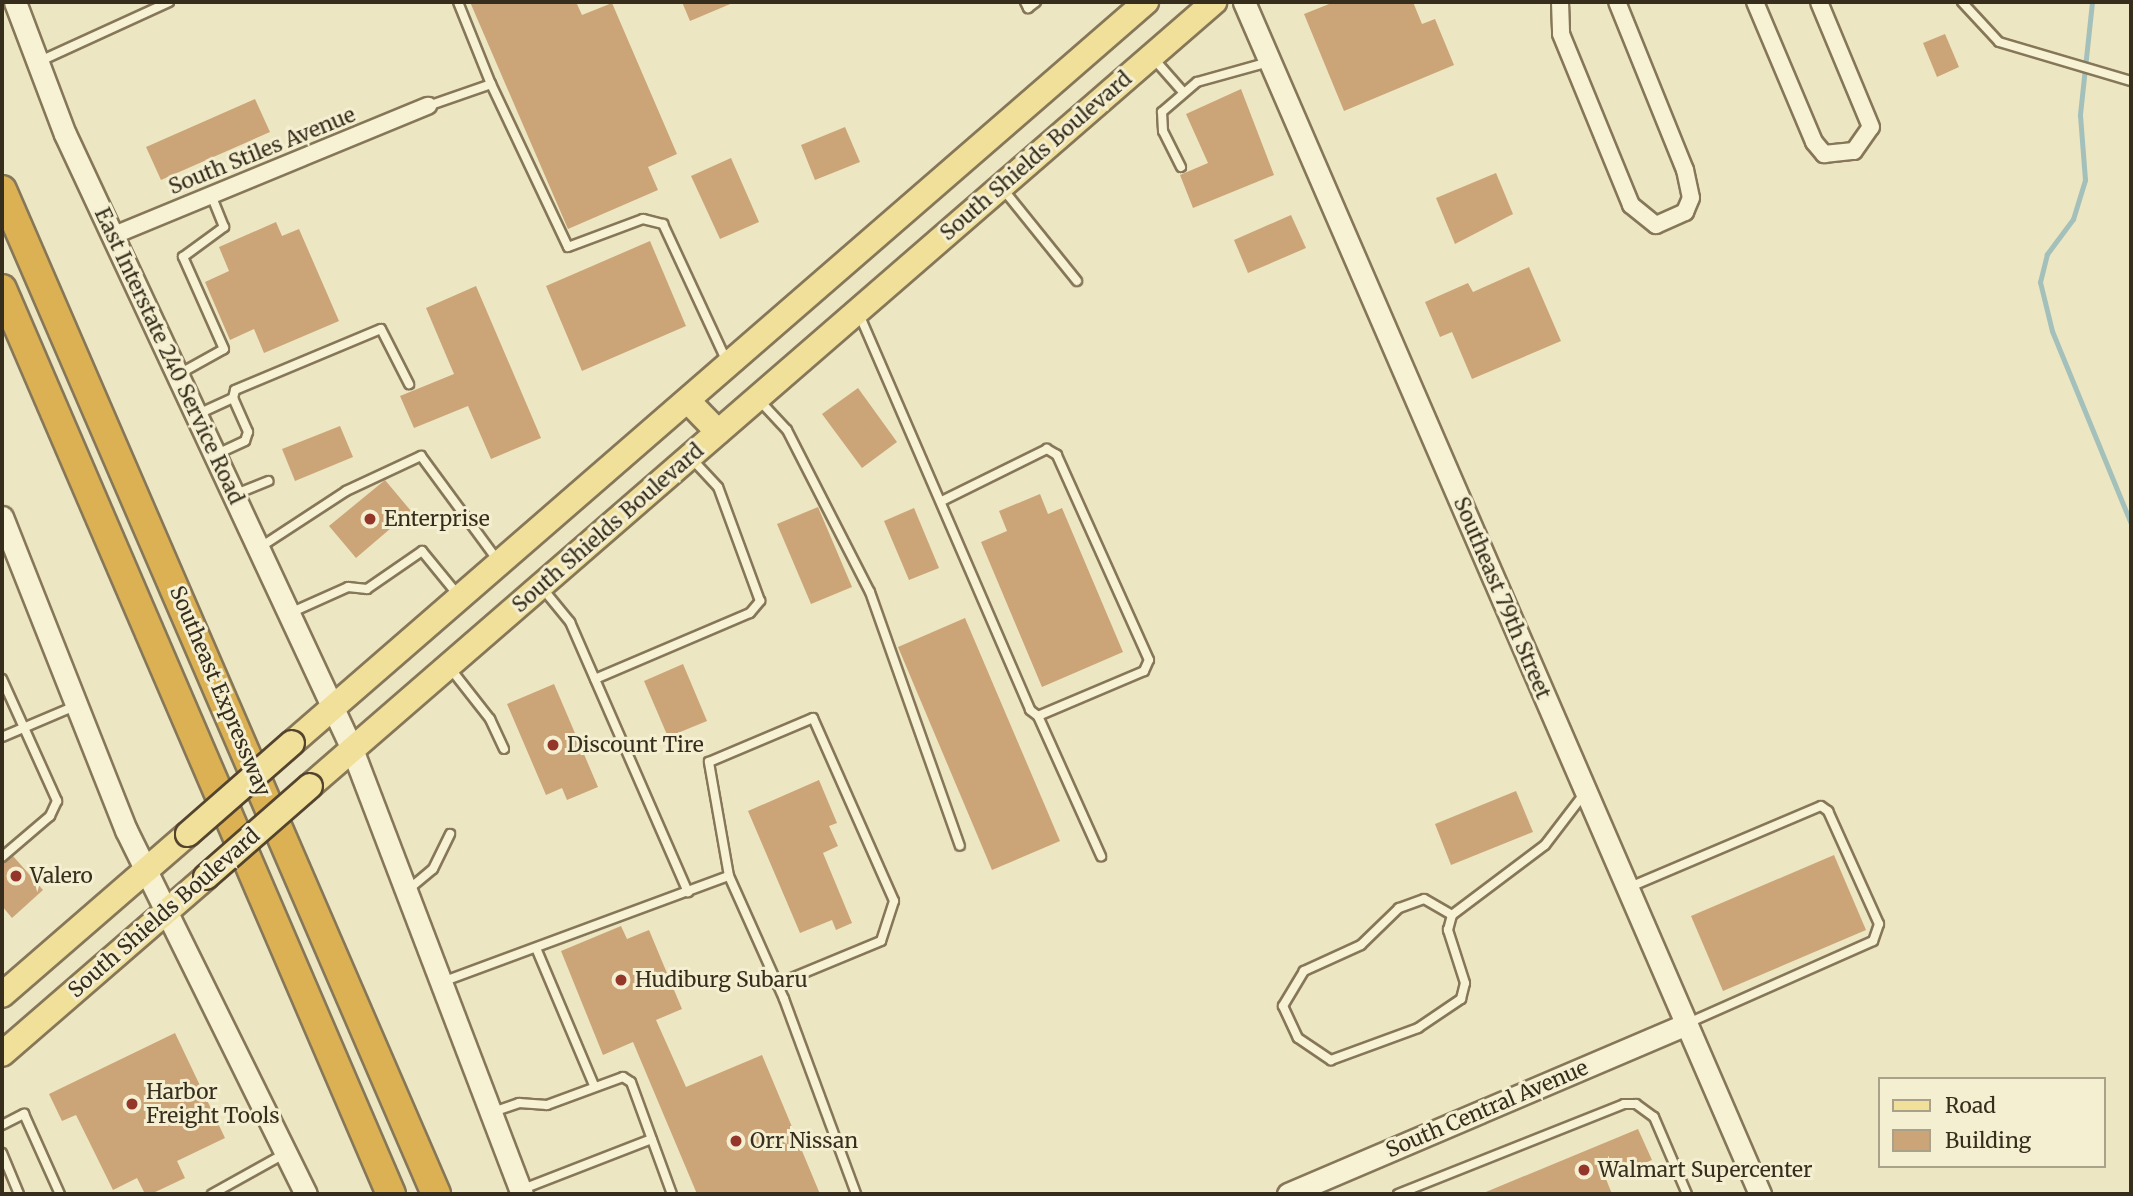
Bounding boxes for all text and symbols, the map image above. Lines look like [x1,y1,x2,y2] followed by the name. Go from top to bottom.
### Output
[935,66,1137,246] street label: South Shields Boulevard
[165,102,359,200] street label: South Stiles Avenue
[89,204,249,508] street label: East Interstate 240 Service Road
[507,438,709,618] street label: South Shields Boulevard
[1448,493,1556,703] street label: Southeast 79th Street
[384,506,490,532] place label: Enterprise
[362,511,378,527] marker: Enterprise
[164,582,276,800] street label: Southeast Expressway
[567,732,704,758] place label: Discount Tire
[545,737,561,753] marker: Discount Tire
[63,823,265,1003] street label: South Shields Boulevard
[30,863,93,889] place label: Valero
[8,868,24,884] marker: Valero
[635,967,808,993] place label: Hudiburg Subaru
[613,972,629,988] marker: Hudiburg Subaru
[1382,1055,1592,1163] street label: South Central Avenue
[1878,1077,2105,1168] legend
[146,1079,279,1129] place label: Harbor Freight Tools
[1945,1092,1996,1119] text: Road
[124,1096,140,1112] marker: Harbor Freight Tools
[1945,1127,2031,1154] text: Building
[750,1128,858,1154] place label: Orr Nissan
[728,1133,744,1149] marker: Orr Nissan
[1598,1157,1812,1183] place label: Walmart Supercenter
[1576,1162,1592,1178] marker: Walmart Supercenter

